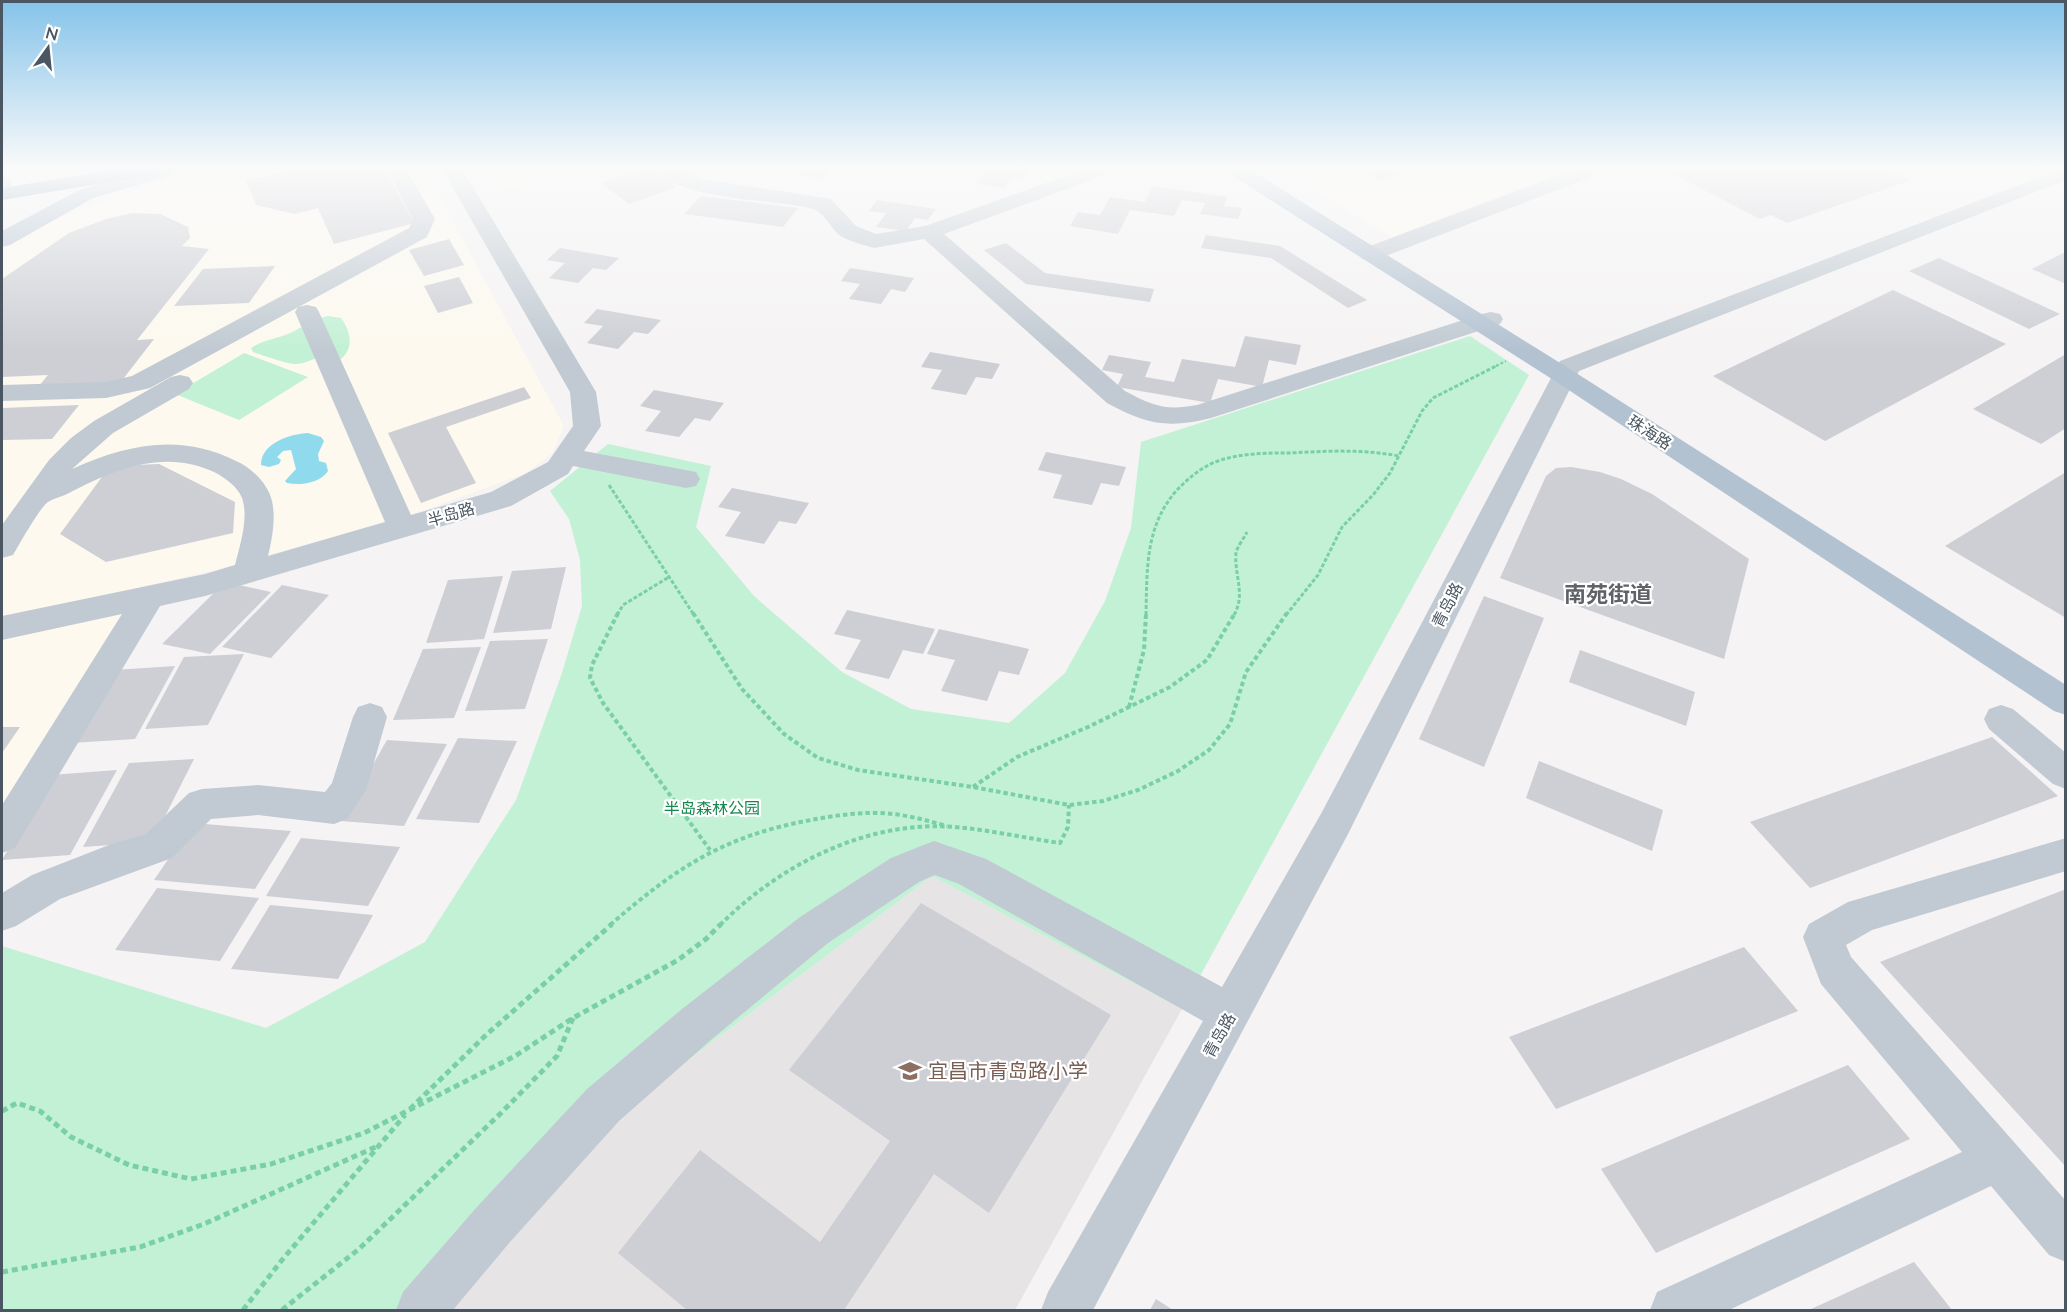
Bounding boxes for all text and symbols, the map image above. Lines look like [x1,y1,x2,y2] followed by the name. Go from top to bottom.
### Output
[18,18,78,78] north arrow
[44,22,60,44] text: N
[1625,411,1676,453] street label: 珠海路
[425,498,477,529] street label: 半岛路
[1427,579,1466,630] street label: 青岛路
[1564,580,1652,607] district label: 南苑街道
[664,798,760,817] park label: 半岛森林公园
[1199,1009,1239,1060] street label: 青岛路
[897,1058,923,1084] school or university icon: 宜昌市青岛路小学
[928,1058,1088,1082] place label: 宜昌市青岛路小学

